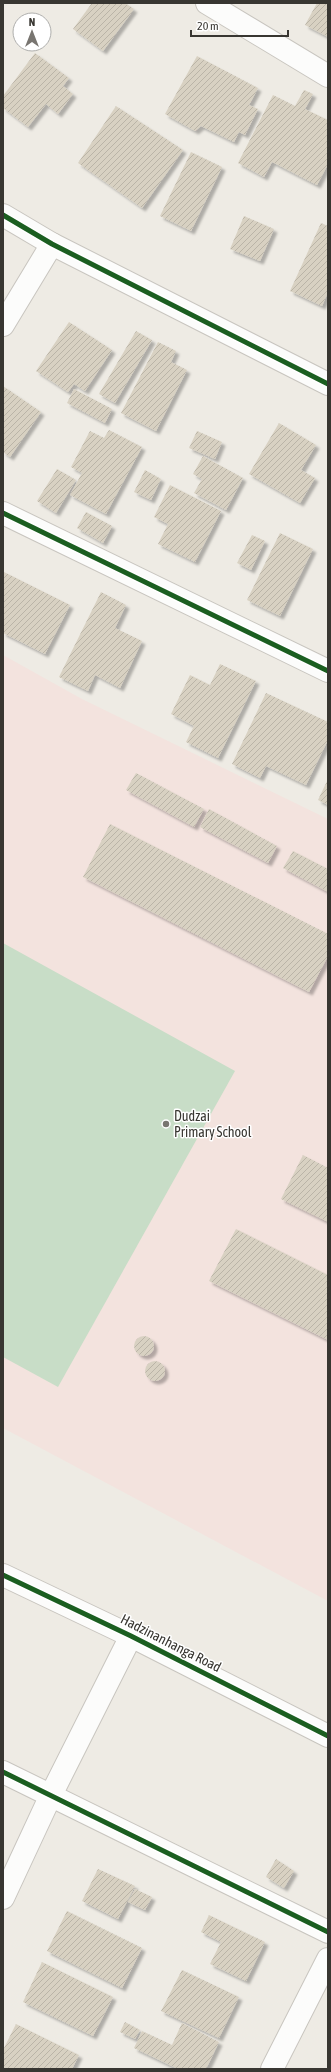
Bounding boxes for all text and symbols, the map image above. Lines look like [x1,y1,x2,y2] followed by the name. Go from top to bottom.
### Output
[12,12,52,52] north arrow
[191,12,288,38] scale bar
[29,16,35,28] text: N
[197,19,219,33] text: 20 m
[174,1108,252,1140] place label: Dudzai Primary School
[161,1119,171,1129] marker: Dudzai Primary School
[118,1611,224,1675] street label: Hadzinanhanga Road

